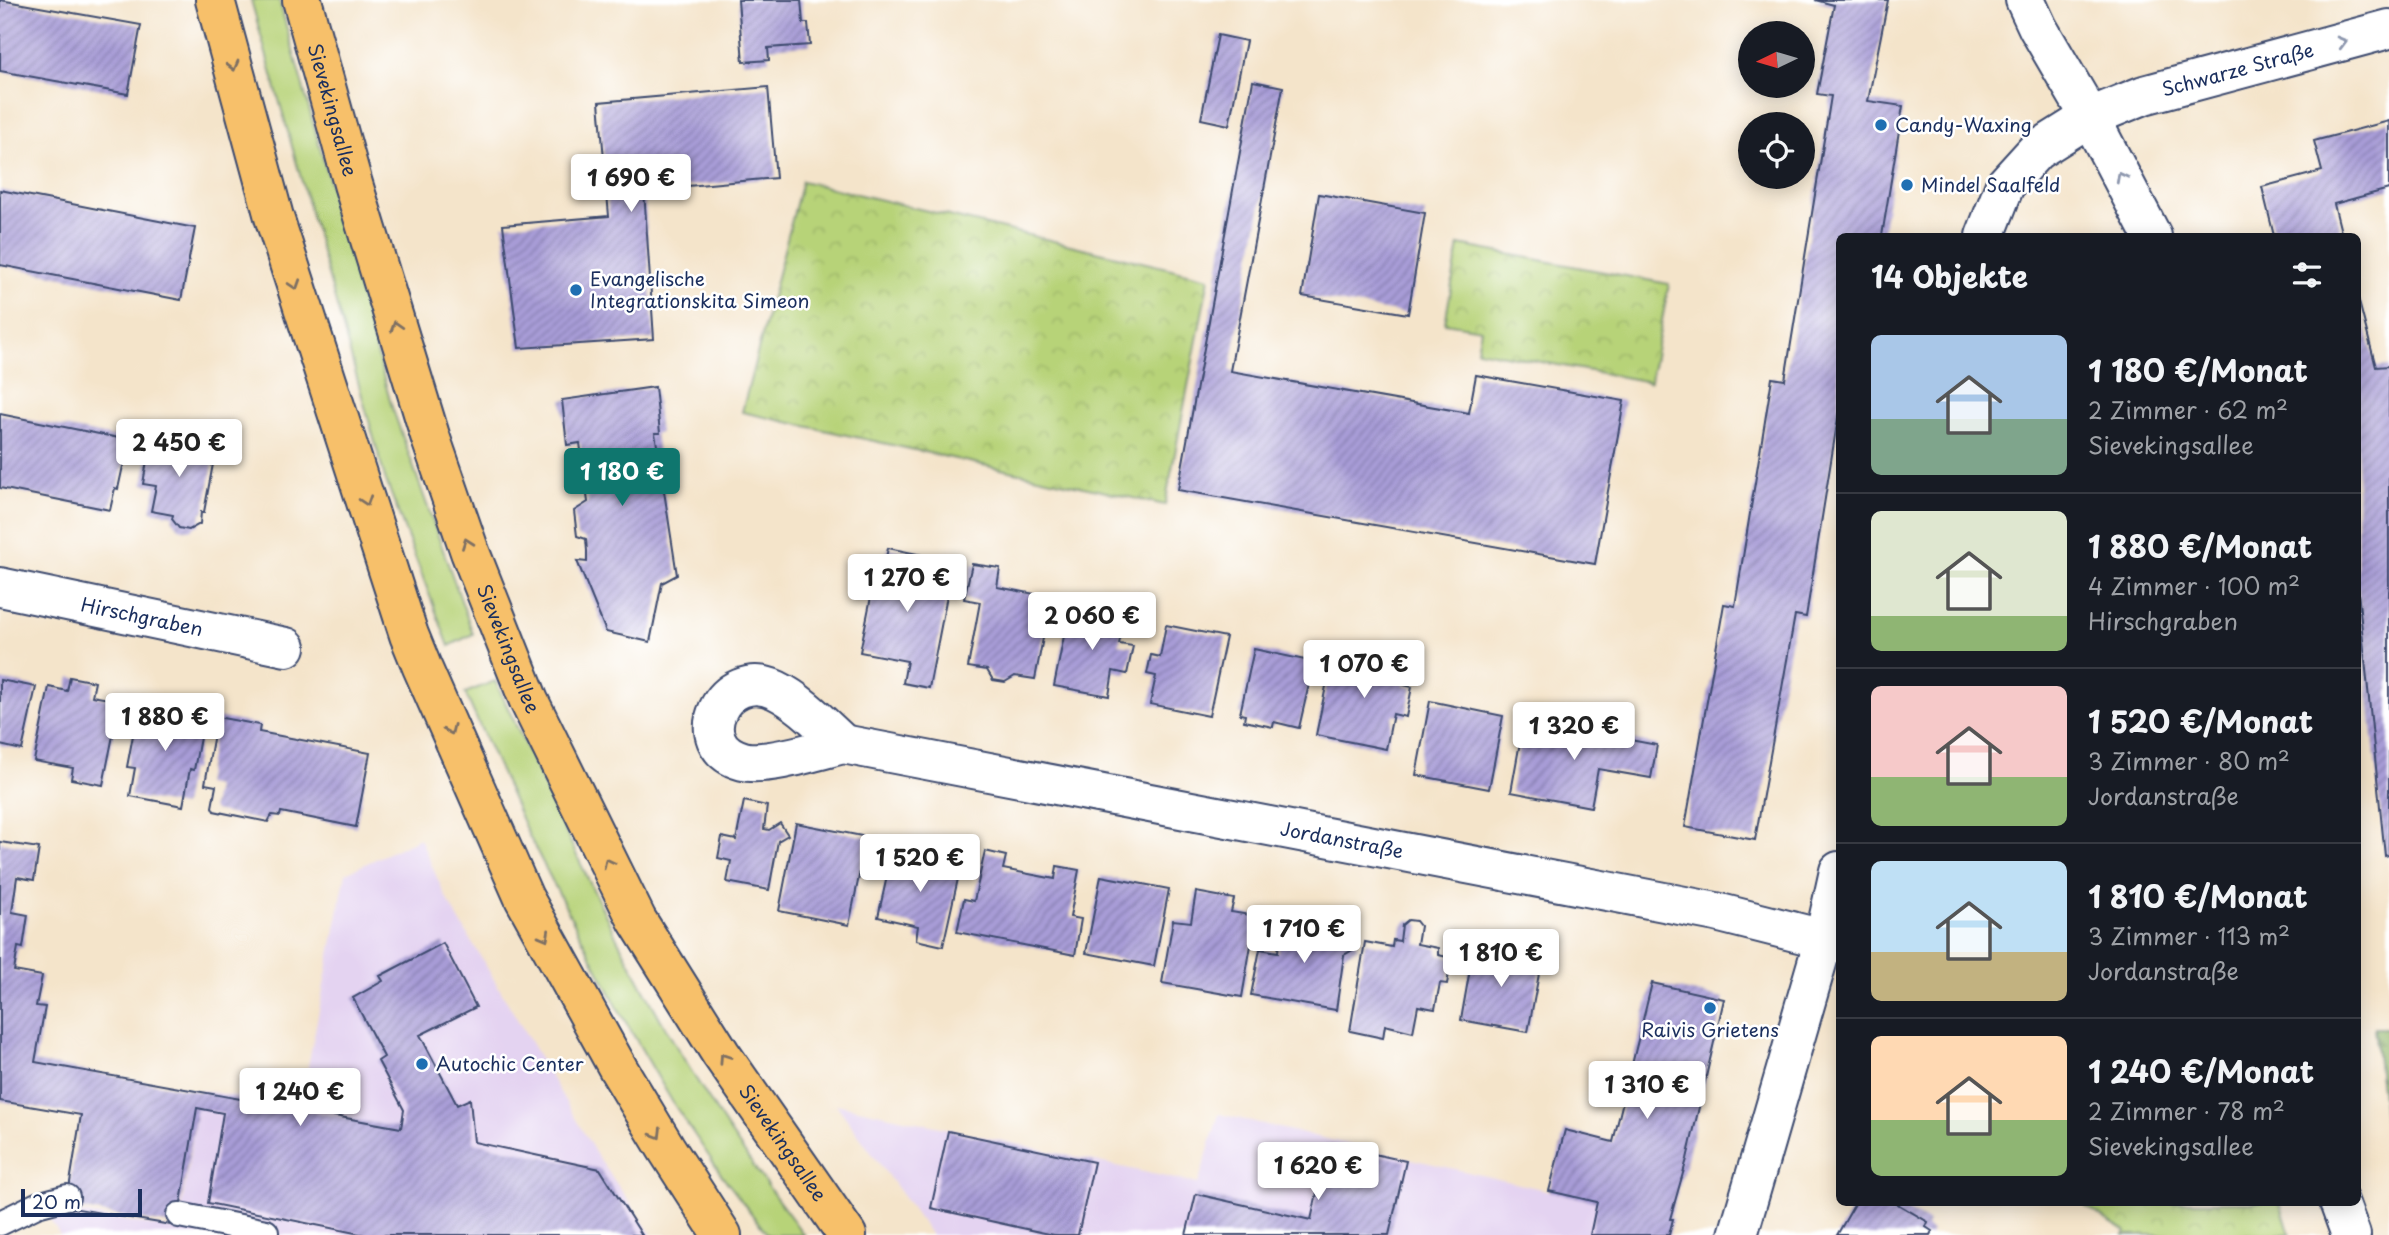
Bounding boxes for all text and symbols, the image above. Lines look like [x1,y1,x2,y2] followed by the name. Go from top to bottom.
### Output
[1738,21,1815,98] north arrow
[1738,21,1815,189] map controls
[2158,35,2317,103] street label: Schwarze Straße
[2336,35,2348,50] one-way arrow
[302,40,365,179] street label: Sievekingsallee
[225,60,239,72] one-way arrow
[1895,110,2032,138] place label: Candy-Waxing
[1738,112,1815,189] button: locate
[1873,117,1889,133] marker: Candy-Waxing
[566,154,696,214] pin: 1 690 €
[587,159,675,194] text: 1 690 €
[1921,170,2060,198] place label: Mindel Saalfeld
[2116,172,2129,184] one-way arrow
[1899,177,1915,193] marker: Mindel Saalfeld
[1871,253,2028,298] text: 14 Objekte
[2288,256,2326,294] icon: filters
[590,264,809,314] place label: Evangelische Integrationskita Simeon
[287,278,302,290] one-way arrow
[568,282,584,298] marker: Evangelische Integrationskita Simeon
[390,321,405,333] one-way arrow
[2088,347,2308,392] text: 1 180 €/Monat
[1927,363,2011,447] icon: home
[2088,392,2288,427] text: 2 Zimmer · 62 m²
[114,420,244,479] pin: 2 450 €
[132,424,226,459] text: 2 450 €
[2088,427,2254,462] text: Sievekingsallee
[557,448,687,508] pin: 1 180 €
[580,453,664,488] text: 1 180 €
[357,495,372,507] one-way arrow
[2088,523,2312,568] text: 1 880 €/Monat
[461,537,475,549] one-way arrow
[1927,539,2011,623] icon: home
[842,554,972,614] pin: 1 270 €
[864,559,950,594] text: 1 270 €
[2088,568,2300,603] text: 4 Zimmer · 100 m²
[471,579,548,718] street label: Sievekingsallee
[79,589,206,642] street label: Hirschgraben
[1027,592,1157,652] pin: 2 060 €
[1044,597,1140,632] text: 2 060 €
[2088,603,2238,638] text: Hirschgraben
[1299,640,1429,700] pin: 1 070 €
[1319,645,1409,680] text: 1 070 €
[100,694,230,753] pin: 1 880 €
[121,698,209,733] text: 1 880 €
[2088,698,2313,743] text: 1 520 €/Monat
[1509,702,1639,762] pin: 1 320 €
[1529,707,1619,742] text: 1 320 €
[1927,714,2011,798] icon: home
[442,722,456,735] one-way arrow
[2088,743,2290,778] text: 3 Zimmer · 80 m²
[2088,778,2239,813] text: Jordanstraße
[1278,813,1406,865] street label: Jordanstraße
[855,834,985,894] pin: 1 520 €
[876,839,964,874] text: 1 520 €
[602,858,616,870] one-way arrow
[2088,873,2308,918] text: 1 810 €/Monat
[1927,889,2011,973] icon: home
[1239,906,1369,965] pin: 1 710 €
[1263,910,1345,945] text: 1 710 €
[2088,918,2290,953] text: 3 Zimmer · 113 m²
[537,929,550,941] one-way arrow
[1436,930,1566,989] pin: 1 810 €
[1459,934,1543,969] text: 1 810 €
[2088,953,2239,988] text: Jordanstraße
[1702,1000,1718,1016] marker: Raivis Grietens
[1641,1015,1779,1043] place label: Raivis Grietens
[2088,1048,2314,1093] text: 1 240 €/Monat
[436,1049,584,1077] place label: Autochic Center
[720,1053,732,1066] one-way arrow
[414,1056,430,1072] marker: Autochic Center
[1582,1062,1712,1121] pin: 1 310 €
[1927,1064,2011,1148] icon: home
[1605,1066,1689,1101] text: 1 310 €
[235,1068,365,1128] pin: 1 240 €
[256,1073,344,1108] text: 1 240 €
[733,1078,834,1207] street label: Sievekingsallee
[2088,1093,2285,1128] text: 2 Zimmer · 78 m²
[649,1126,662,1139] one-way arrow
[2088,1128,2254,1163] text: Sievekingsallee
[1253,1142,1383,1202] pin: 1 620 €
[1274,1147,1362,1182] text: 1 620 €
[21,1186,142,1218] scale bar
[32,1187,81,1215] text: 20 m

